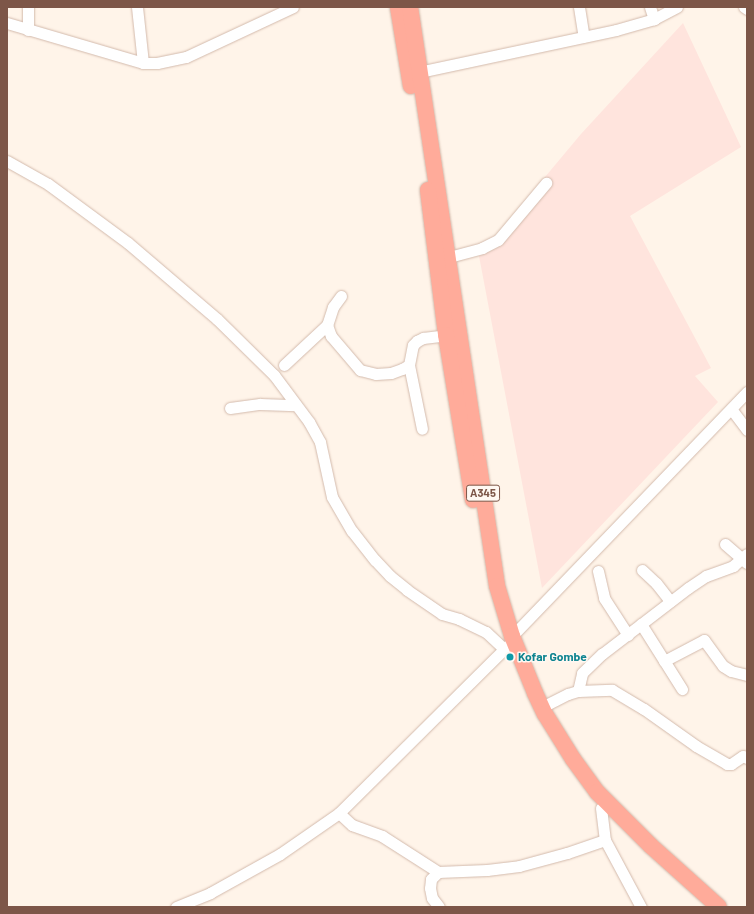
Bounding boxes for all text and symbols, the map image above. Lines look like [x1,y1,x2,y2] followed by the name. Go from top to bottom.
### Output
[466,484,500,502] road number: A345
[518,650,587,664] place label: Kofar Gombe
[505,652,515,662] marker: Kofar Gombe

